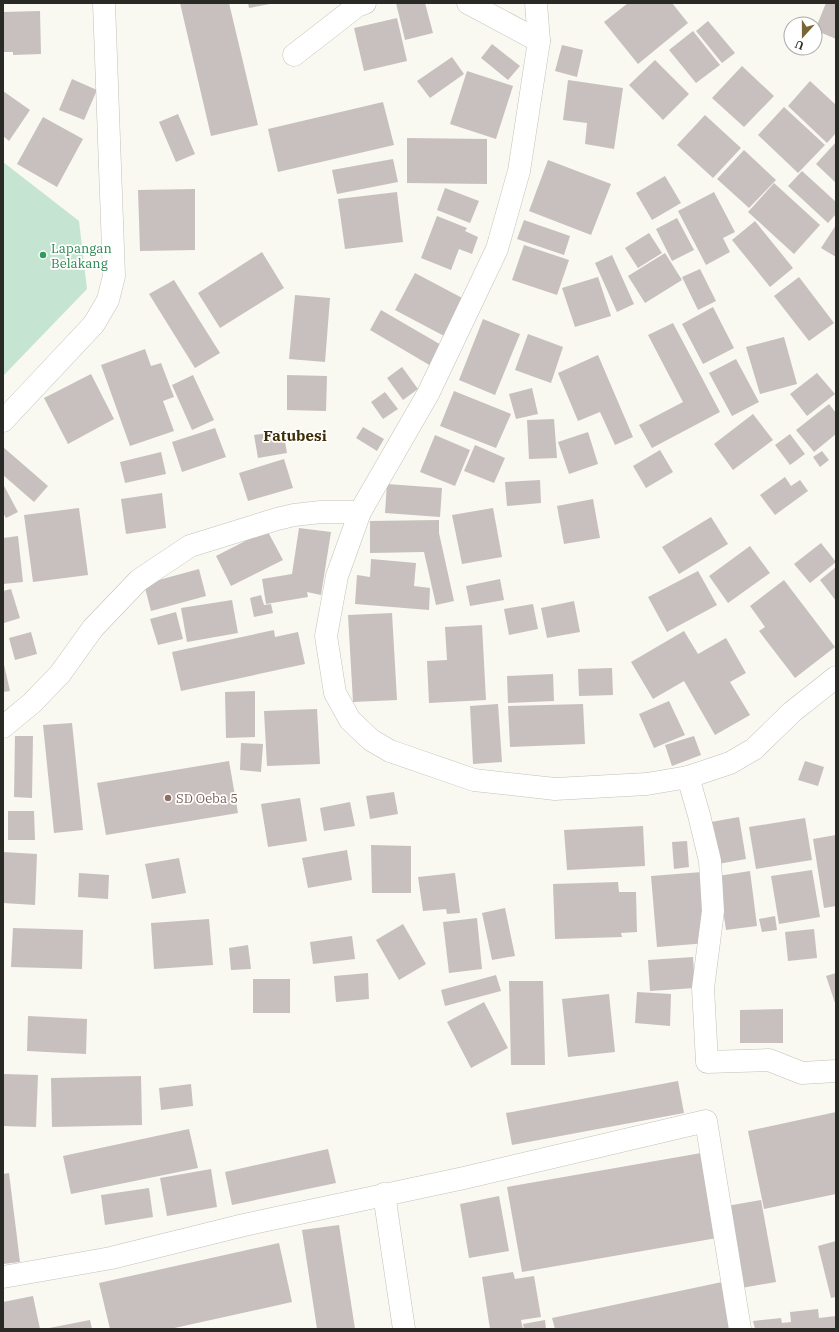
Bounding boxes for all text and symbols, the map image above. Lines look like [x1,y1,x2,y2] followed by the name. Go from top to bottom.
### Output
[783,16,823,56] north arrow
[792,37,806,53] text: U
[51,240,112,272] place label: Lapangan Belakang
[38,250,48,260] marker: Lapangan Belakang
[263,426,327,445] district label: Fatubesi
[176,790,238,807] place label: SD Oeba 5
[163,793,173,803] marker: SD Oeba 5

